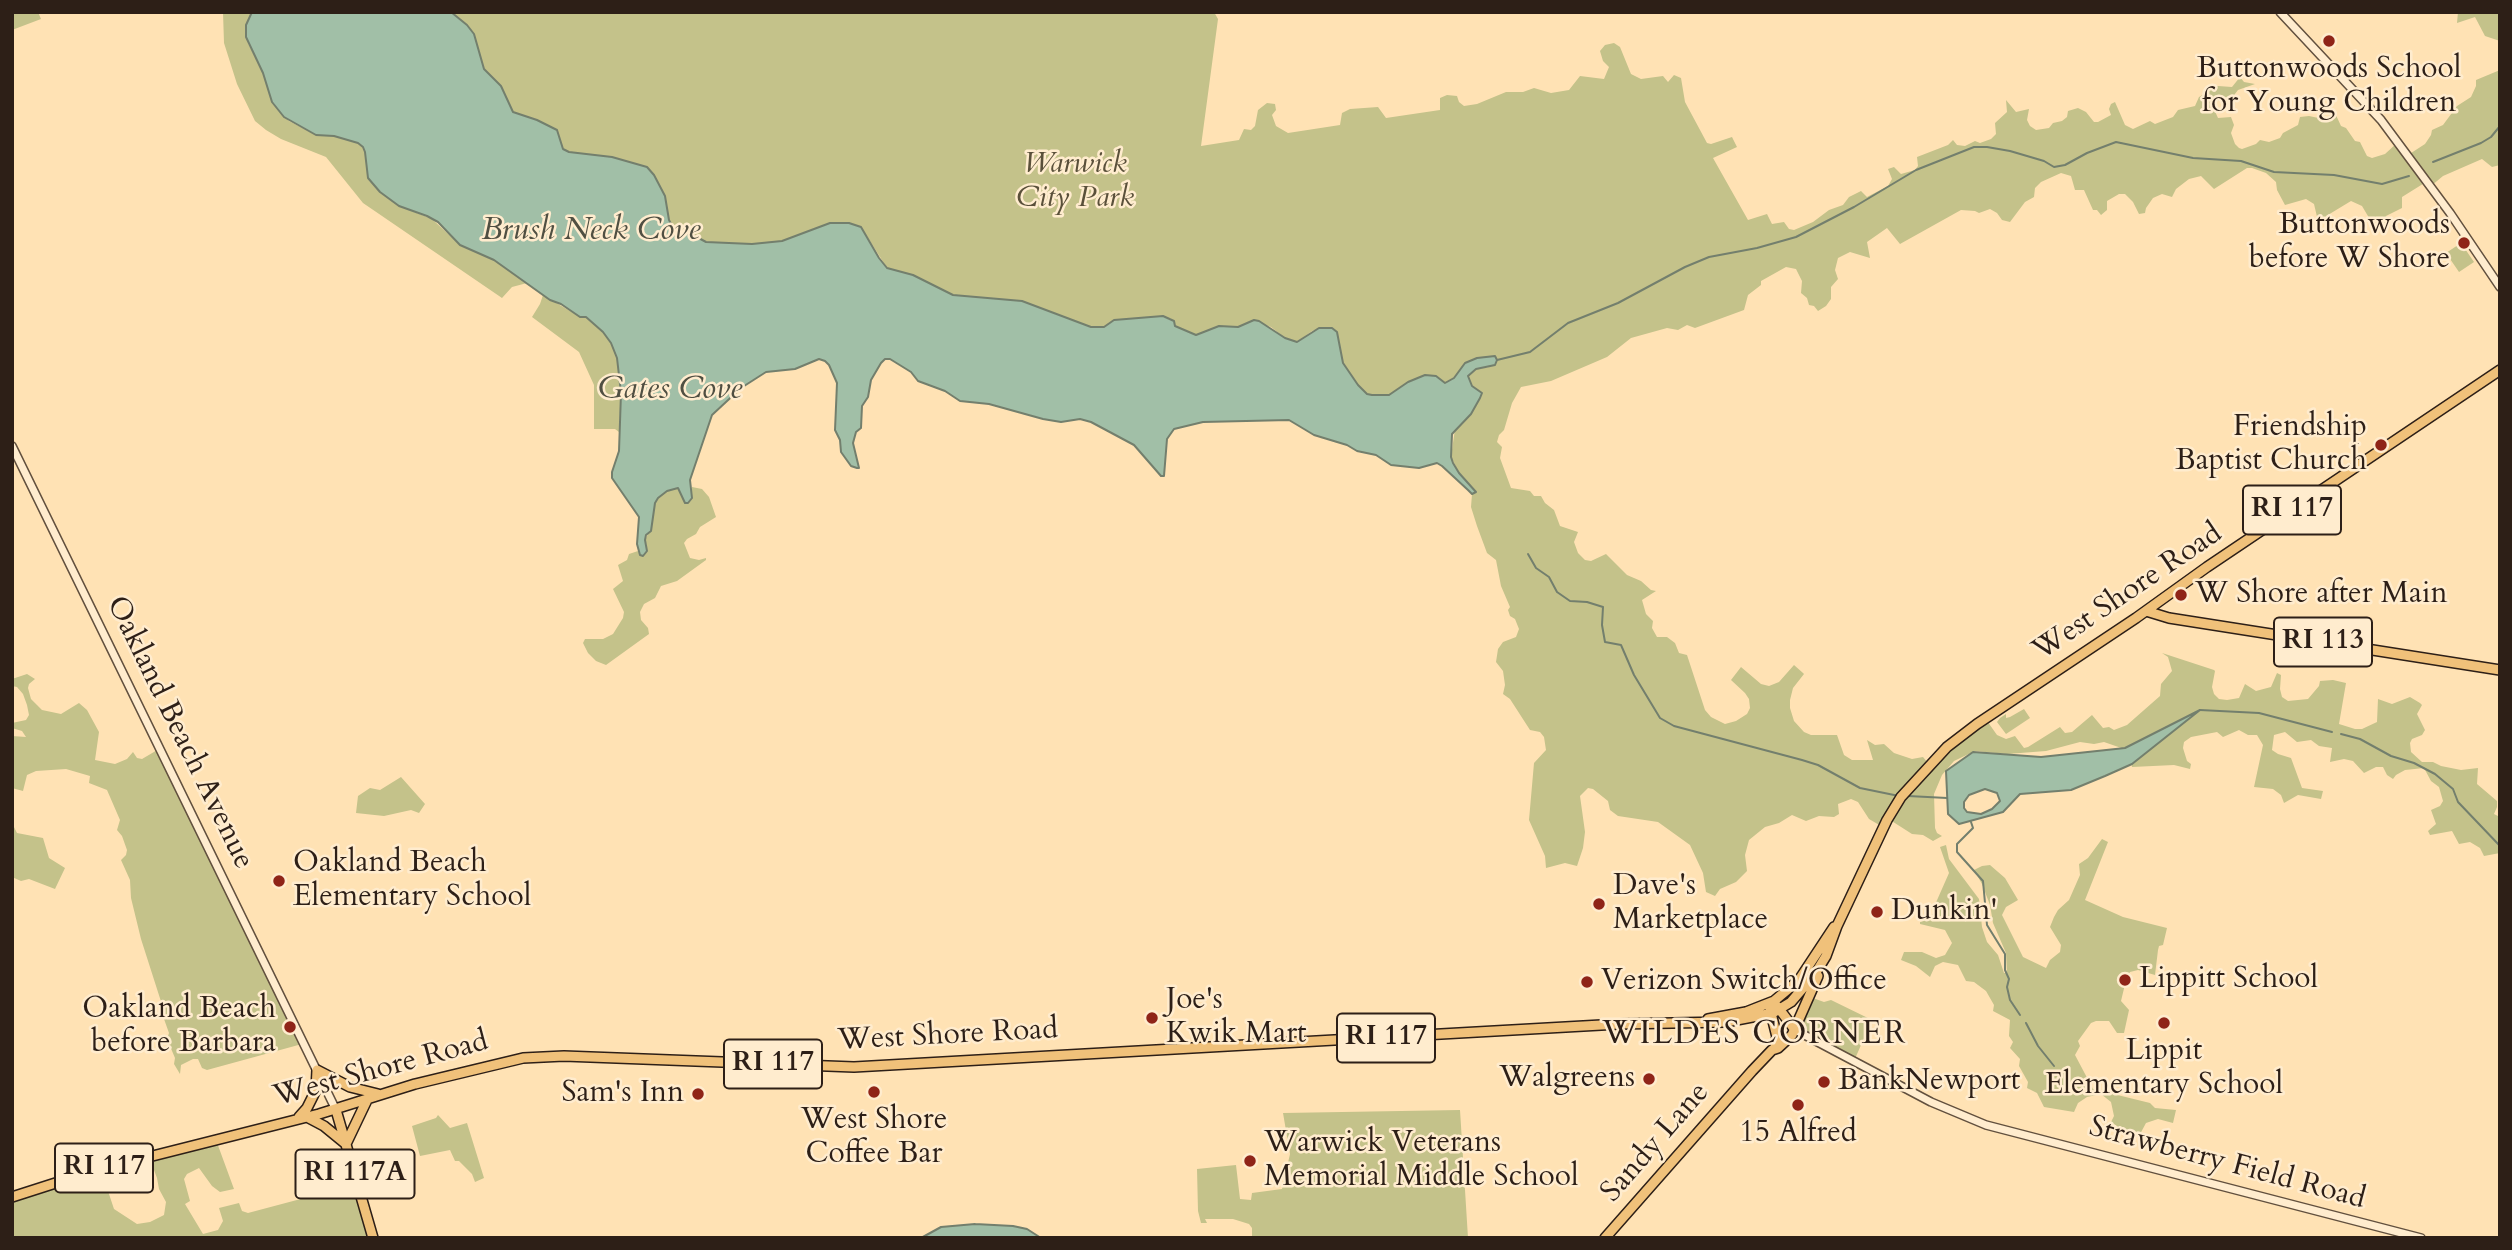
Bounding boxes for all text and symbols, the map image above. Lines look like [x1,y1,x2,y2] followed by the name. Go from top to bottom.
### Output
[2321,33,2337,49] marker: Buttonwoods School for Young Children
[2197,52,2461,122] place label: Buttonwoods School for Young Children
[1016,147,1134,218] park label: Warwick City Park
[2249,208,2450,278] place label: Buttonwoods before W Shore
[481,213,701,251] water label: Brush Neck Cove
[2456,235,2472,251] marker: Buttonwoods before W Shore
[598,372,742,410] water label: Gates Cove
[2175,410,2367,480] place label: Friendship Baptist Church
[2373,437,2389,453] marker: Friendship Baptist Church
[2243,486,2341,534] road number: RI 117
[2026,516,2230,670] street label: West Shore Road
[2195,577,2447,613] place label: W Shore after Main
[2173,587,2189,603] marker: W Shore after Main
[97,591,261,875] street label: Oakland Beach Avenue
[2274,618,2372,666] road number: RI 113
[293,846,531,916] place label: Oakland Beach Elementary School
[1613,869,1768,939] place label: Dave's Marketplace
[271,873,287,889] marker: Oakland Beach Elementary School
[1891,894,1997,930] place label: Dunkin'
[1591,896,1607,912] marker: Dave's Marketplace
[1869,904,1885,920] marker: Dunkin'
[2139,962,2318,998] place label: Lippitt School
[1601,964,1887,1000] place label: Verizon Switch/Office
[2117,972,2133,988] marker: Lippitt School
[1579,974,1595,990] marker: Verizon Switch/Office
[1166,983,1307,1054] place label: Joe's Kwik Mart
[82,992,276,1062] place label: Oakland Beach before Barbara
[1144,1010,1160,1026] marker: Joe's Kwik Mart
[837,1012,1059,1060] street label: West Shore Road
[1337,1014,1435,1062] road number: RI 117
[2156,1015,2172,1031] marker: Lippit Elementary School
[1604,1017,1906,1055] district label: WILDES CORNER
[282,1019,298,1035] marker: Oakland Beach before Barbara
[270,1024,492,1116] street label: West Shore Road
[2045,1034,2283,1104] place label: Lippit Elementary School
[724,1040,822,1088] road number: RI 117
[1499,1061,1635,1097] place label: Walgreens
[1838,1064,2020,1100] place label: BankNewport
[1641,1071,1657,1087] marker: Walgreens
[1816,1074,1832,1090] marker: BankNewport
[561,1076,684,1112] place label: Sam's Inn
[1594,1076,1718,1210] street label: Sandy Lane
[866,1084,882,1100] marker: West Shore Coffee Bar
[690,1086,706,1102] marker: Sam's Inn
[1790,1097,1806,1113] marker: 15 Alfred
[801,1103,947,1174] place label: West Shore Coffee Bar
[2085,1110,2369,1218] street label: Strawberry Field Road
[1739,1116,1857,1152] place label: 15 Alfred
[1264,1126,1579,1196] place label: Warwick Veterans Memorial Middle School
[55,1144,153,1192] road number: RI 117
[296,1150,414,1198] road number: RI 117A
[1242,1153,1258,1169] marker: Warwick Veterans Memorial Middle School

